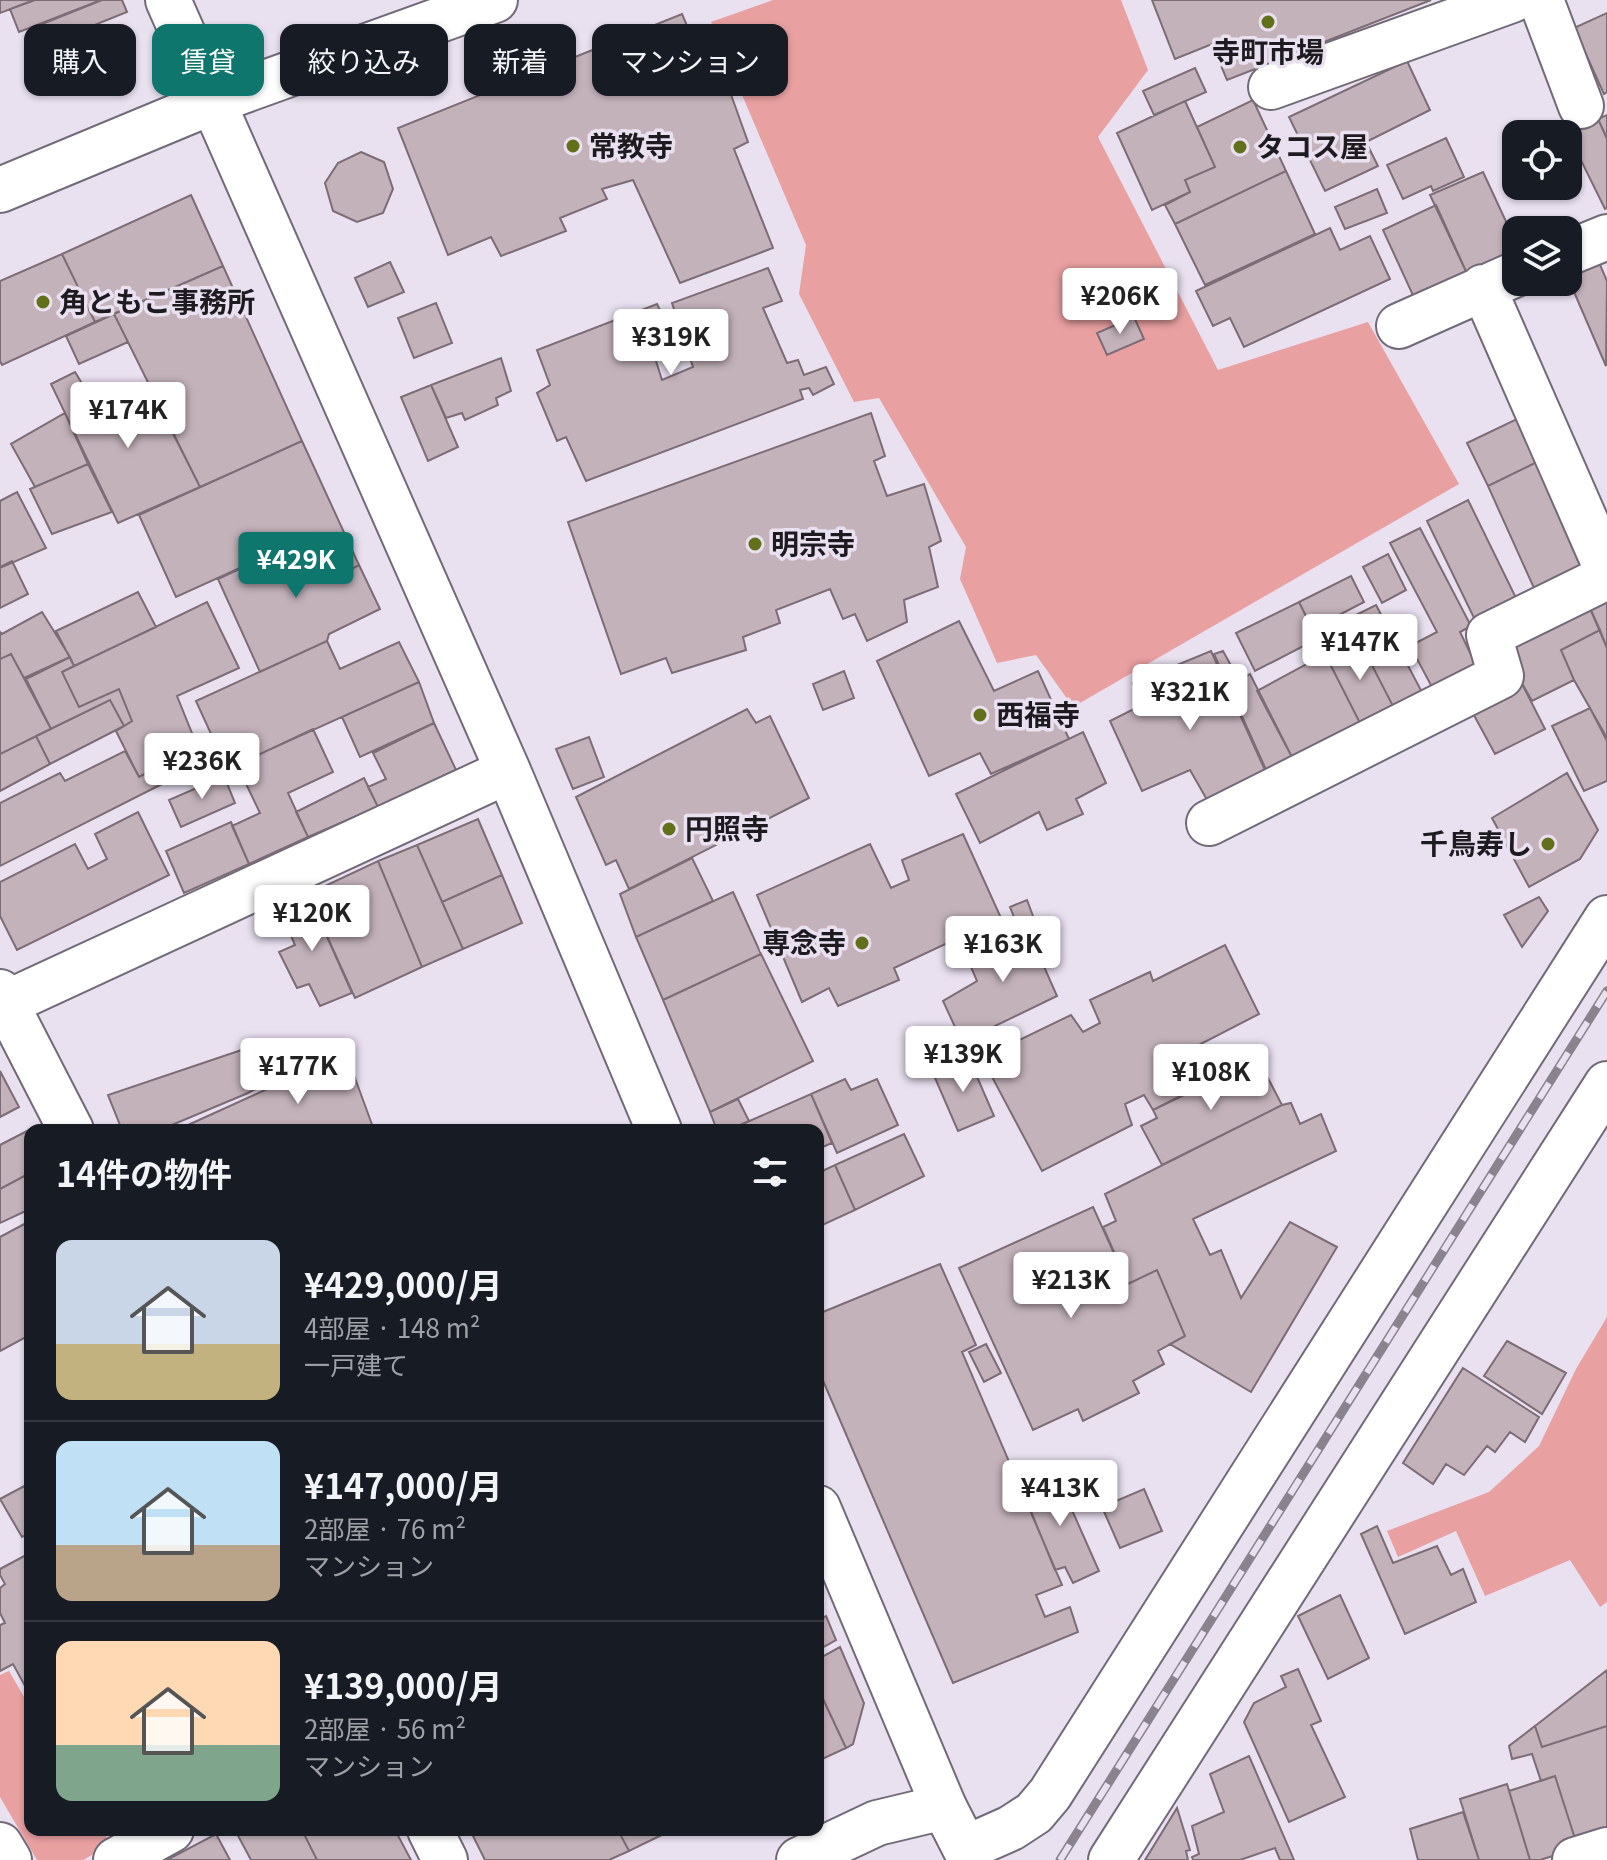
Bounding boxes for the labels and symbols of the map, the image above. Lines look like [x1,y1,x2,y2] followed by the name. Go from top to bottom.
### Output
[1259,13,1277,31] marker: 寺町市場
[1212,30,1324,70] place label: 寺町市場
[589,124,673,164] place label: 常教寺
[1256,125,1368,165] place label: タコス屋
[564,137,582,155] marker: 常教寺
[1231,138,1249,156] marker: タコス屋
[1064,268,1176,336] pin: ¥206K
[59,280,255,320] place label: 角ともこ事務所
[34,293,52,311] marker: 角ともこ事務所
[615,309,727,377] pin: ¥319K
[72,382,184,450] pin: ¥174K
[771,522,855,562] place label: 明宗寺
[240,532,352,600] pin: ¥429K
[746,535,764,553] marker: 明宗寺
[1304,614,1416,682] pin: ¥147K
[1134,664,1246,732] pin: ¥321K
[996,693,1080,733] place label: 西福寺
[971,706,989,724] marker: 西福寺
[146,733,258,801] pin: ¥236K
[685,807,769,847] place label: 円照寺
[660,820,678,838] marker: 円照寺
[1420,822,1532,862] place label: 千鳥寿し
[1539,835,1557,853] marker: 千鳥寿し
[256,885,368,953] pin: ¥120K
[947,916,1059,984] pin: ¥163K
[762,921,846,961] place label: 専念寺
[853,934,871,952] marker: 専念寺
[907,1026,1019,1094] pin: ¥139K
[242,1038,354,1106] pin: ¥177K
[1155,1044,1267,1112] pin: ¥108K
[1015,1252,1127,1320] pin: ¥213K
[1004,1460,1116,1528] pin: ¥413K

